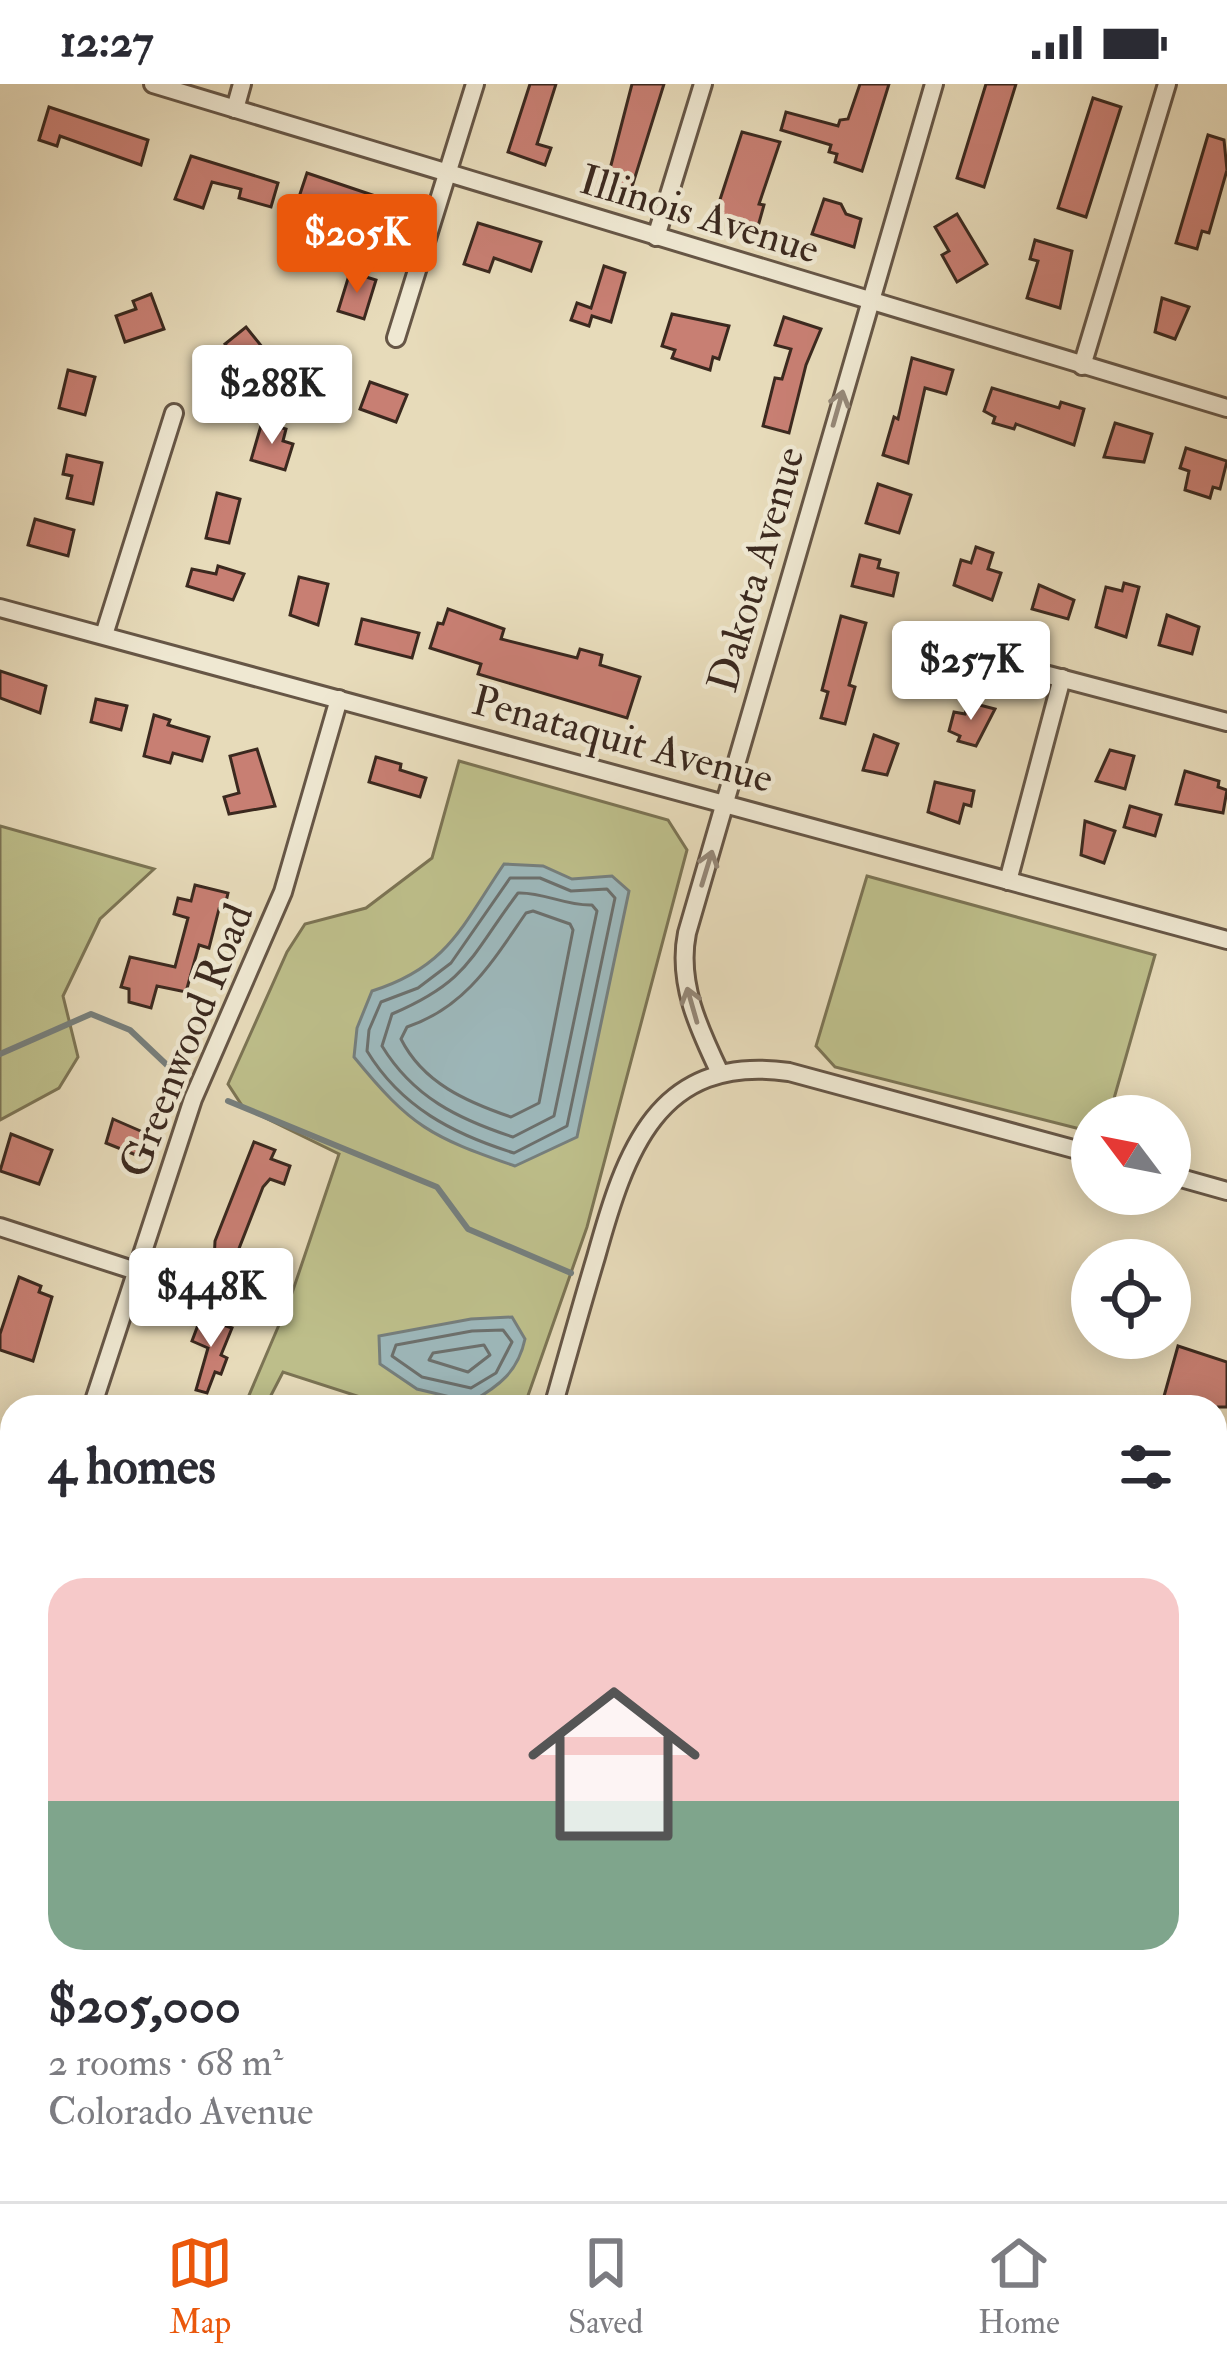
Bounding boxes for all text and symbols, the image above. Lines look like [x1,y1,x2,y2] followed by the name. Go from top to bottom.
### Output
[60,14,153,70] text: 12:27
[574,154,825,276] street label: Illinois Avenue
[273,194,441,296] pin: $205K
[304,208,410,257] text: $205K
[188,345,356,447] pin: $288K
[219,359,325,408] text: $288K
[828,390,850,428] one-way arrow
[697,441,817,698] street label: Dakota Avenue
[887,621,1055,723] pin: $257K
[919,635,1023,684] text: $257K
[466,675,779,805] street label: Penataquit Avenue
[697,850,719,888] one-way arrow
[108,896,265,1185] street label: Greenwood Road
[680,987,702,1025] one-way arrow
[1071,1095,1191,1215] north arrow
[1071,1095,1191,1359] map controls
[1071,1239,1191,1359] button: locate
[127,1248,295,1350] pin: $448K
[156,1262,266,1311] text: $448K
[1113,1434,1179,1500] icon: filters
[48,1435,216,1499] text: 4 homes
[506,1656,722,1872] icon: home
[48,1974,241,2038] text: $205,000
[48,2038,283,2087] text: 2 rooms · 68 m²
[48,2087,313,2136] text: Colorado Avenue
[167,2230,233,2343] tab: Map
[568,2230,643,2343] tab: Saved
[978,2230,1060,2343] tab: Home

